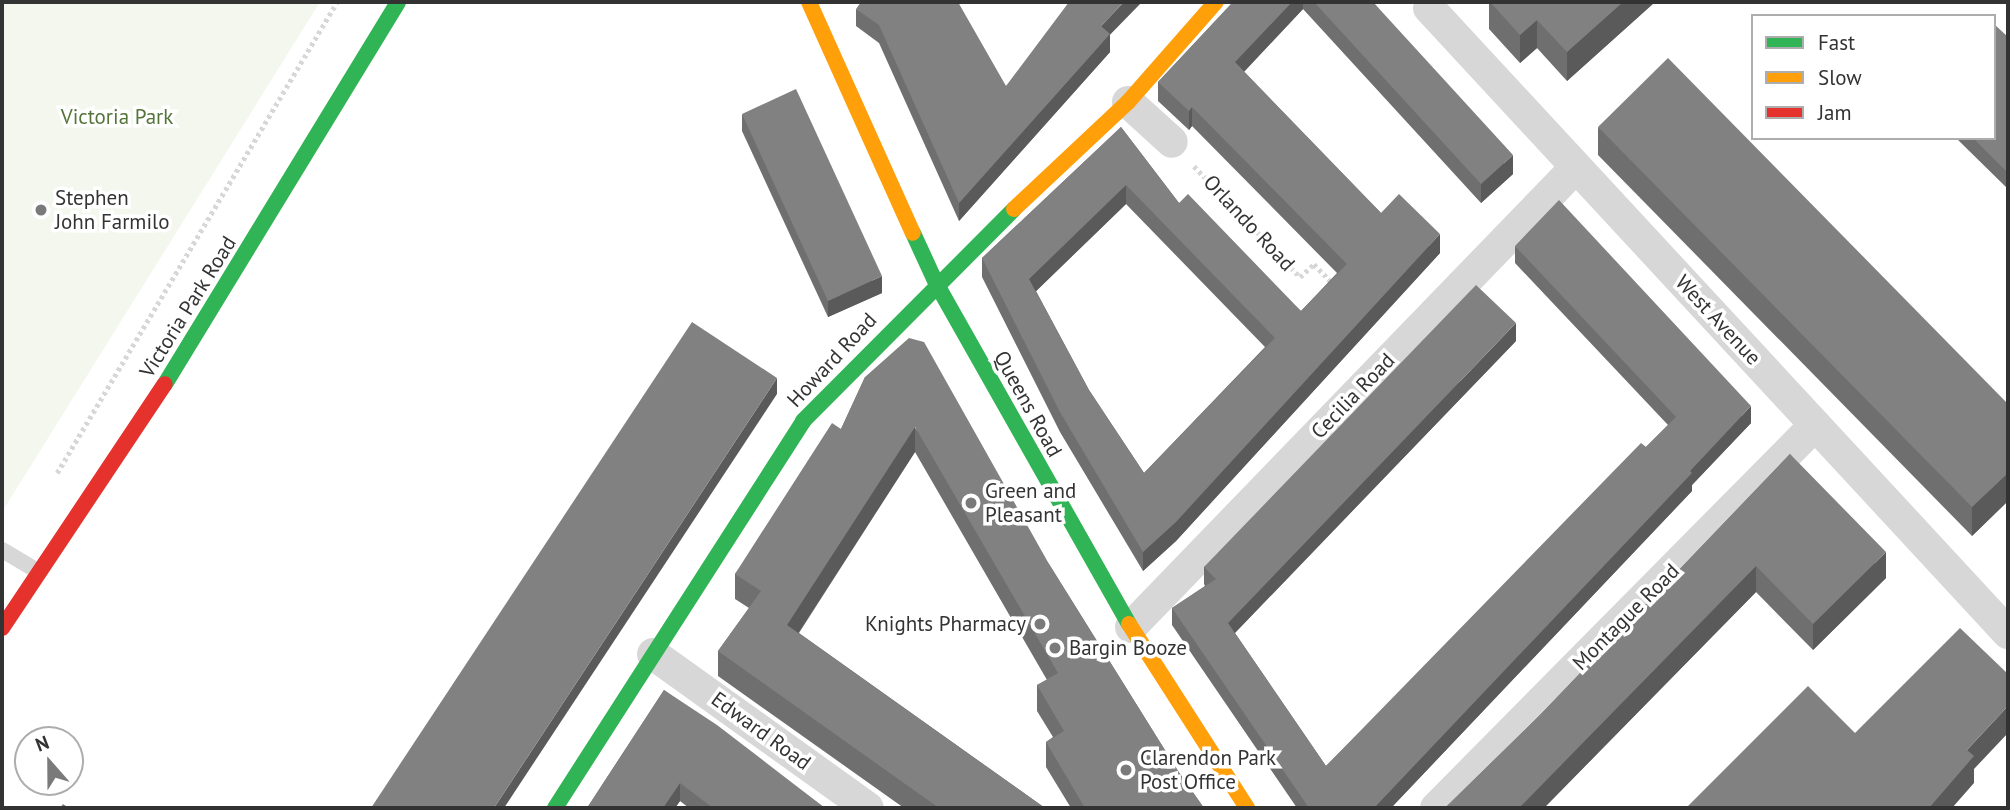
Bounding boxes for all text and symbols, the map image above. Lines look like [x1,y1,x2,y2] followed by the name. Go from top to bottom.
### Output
[1751,14,1996,140] legend
[1818,29,1855,56] text: Fast
[1818,64,1862,91] text: Slow
[1818,99,1852,126] text: Jam
[61,104,173,130] park label: Victoria Park
[1198,170,1300,276] street label: Orlando Road
[55,185,169,235] place label: Stephen John Farmilo
[33,202,49,218] marker: Stephen John Farmilo
[134,231,242,383] street label: Victoria Park Road
[1670,270,1766,370] street label: West Avenue
[782,308,882,412] street label: Howard Road
[989,347,1067,461] street label: Queens Road
[1306,348,1400,444] street label: Cecilia Road
[985,478,1076,528] place label: Green and Pleasant
[963,495,979,511] marker: Green and Pleasant
[1568,559,1684,675] street label: Montague Road
[865,611,1026,637] place label: Knights Pharmacy
[1032,616,1048,632] marker: Knights Pharmacy
[1069,635,1187,661] place label: Bargin Booze
[1047,640,1063,656] marker: Bargin Booze
[706,686,816,776] street label: Edward Road
[14,726,84,796] north arrow
[32,730,52,757] text: N
[1140,745,1276,795] place label: Clarendon Park Post Office
[1118,762,1134,778] marker: Clarendon Park Post Office

